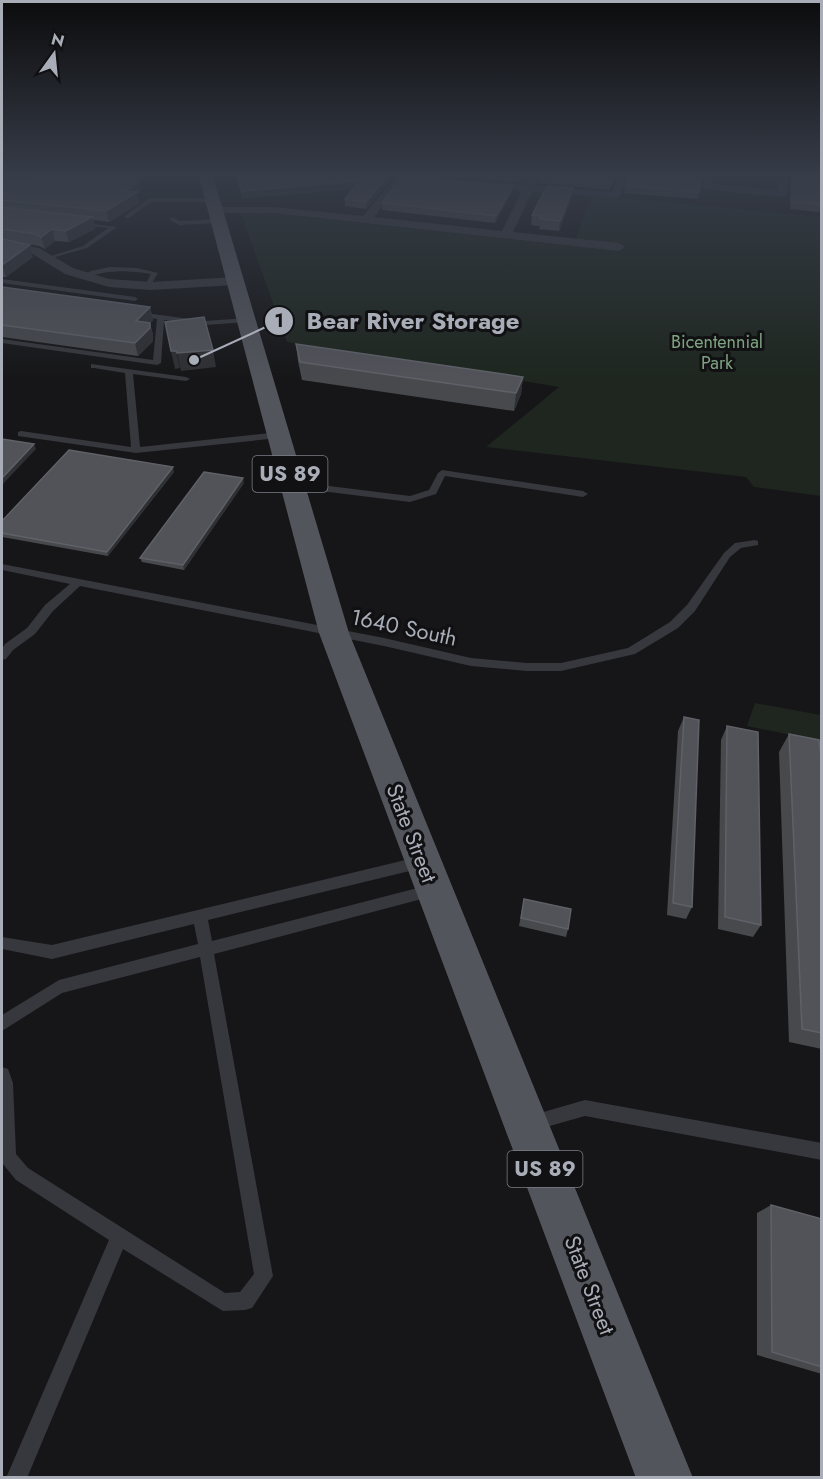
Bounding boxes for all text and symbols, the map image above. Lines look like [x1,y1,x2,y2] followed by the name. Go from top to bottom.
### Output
[24,24,84,84] north arrow
[49,27,67,53] text: N
[264,300,531,342] callout: Bear River Storage
[307,303,519,338] text: Bear River Storage
[274,308,284,334] text: 1
[671,329,763,376] park label: Bicentennial Park
[252,456,328,492] road number: US 89
[348,600,460,654] street label: 1640 South
[378,779,446,888] street label: State Street
[508,1151,582,1187] road number: US 89
[556,1231,624,1340] street label: State Street

